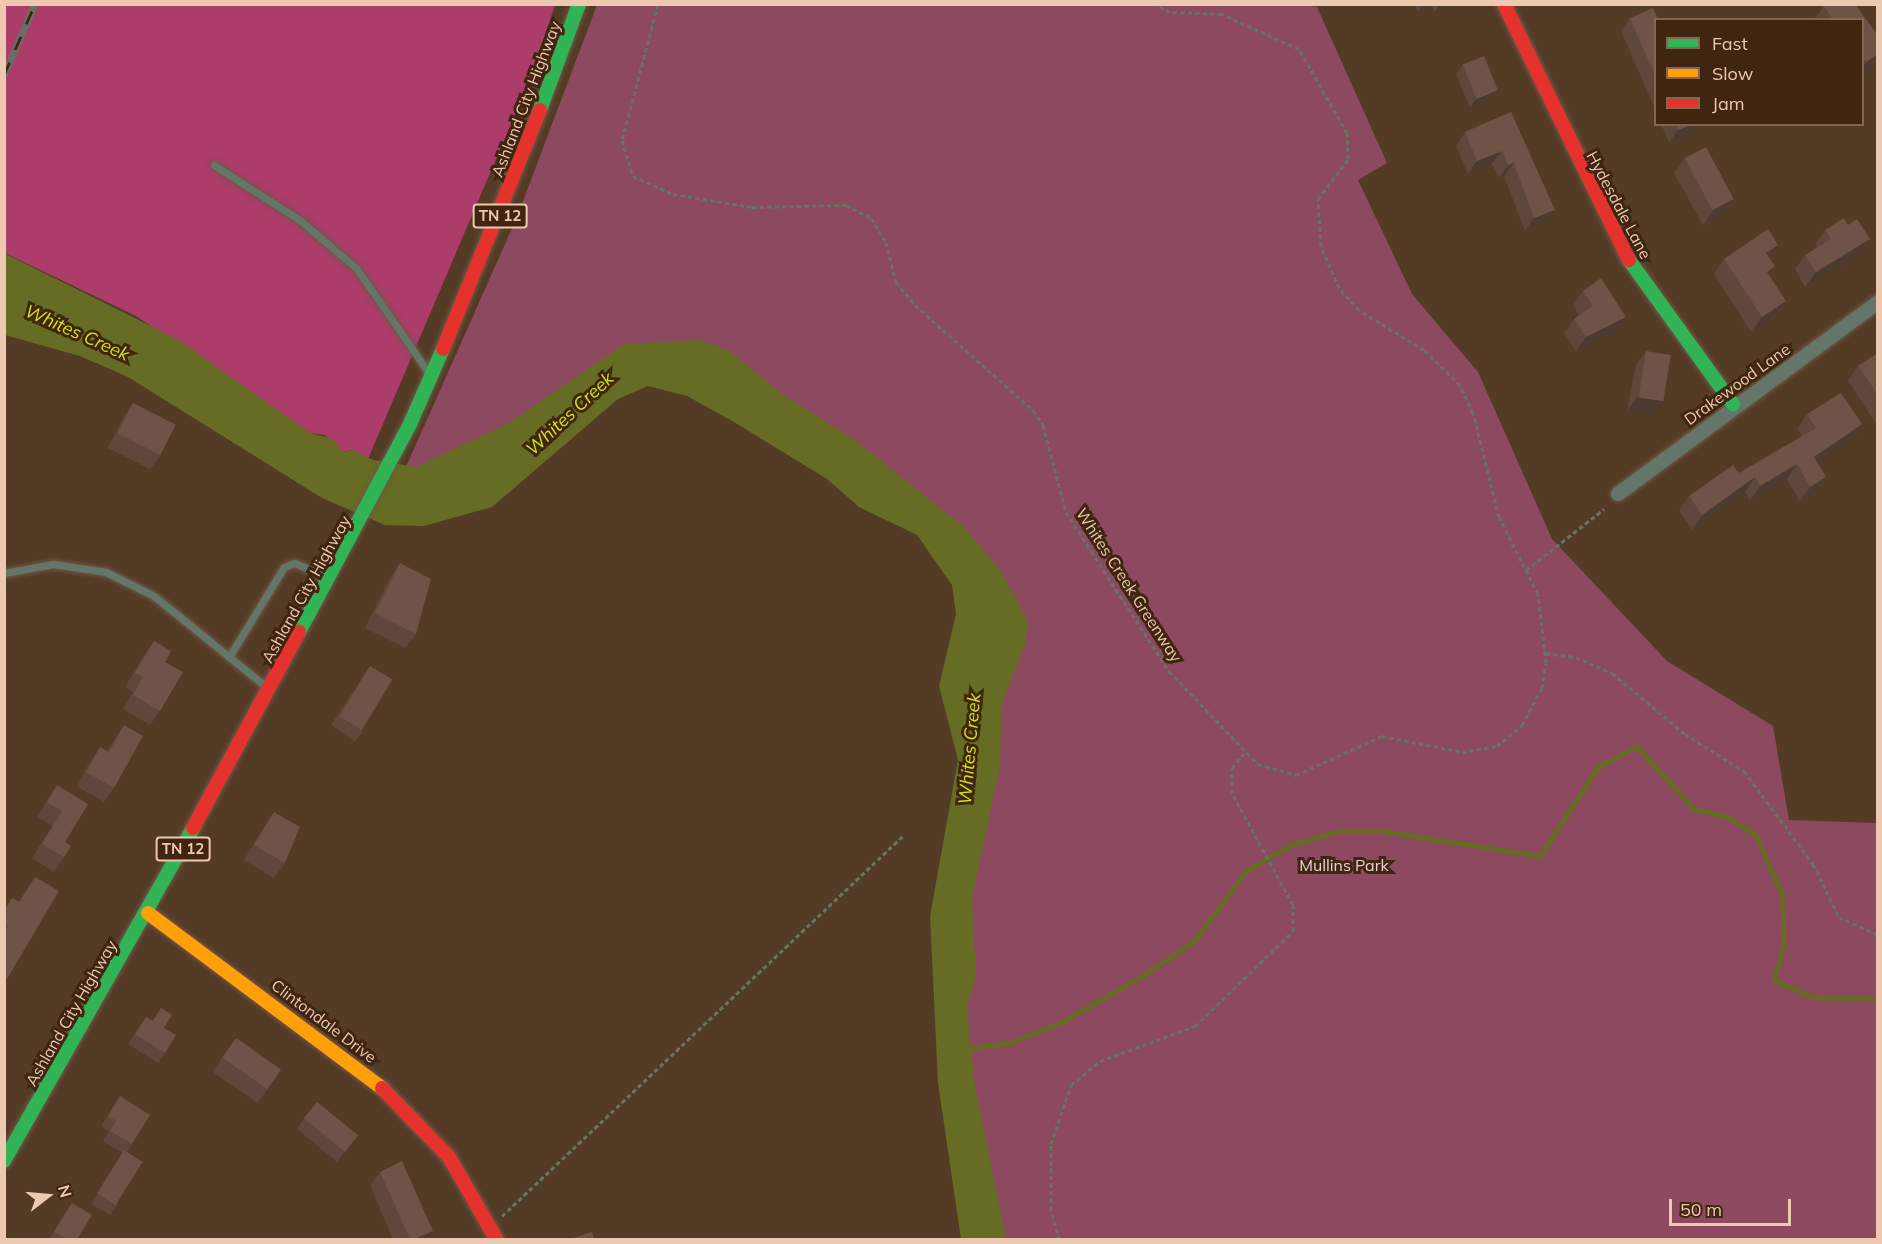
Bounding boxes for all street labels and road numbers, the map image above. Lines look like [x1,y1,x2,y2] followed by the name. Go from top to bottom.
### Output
[487,18,565,180] street label: Ashland City Highway
[1583,148,1655,262] street label: Hydesdale Lane
[472,204,528,228] road number: TN 12
[1680,339,1794,429] street label: Drakewood Lane
[1072,504,1186,666] street label: Whites Creek Greenway
[258,512,354,666] street label: Ashland City Highway
[154,837,212,861] road number: TN 12
[21,937,121,1089] street label: Ashland City Highway
[268,975,380,1067] street label: Clintondale Drive

